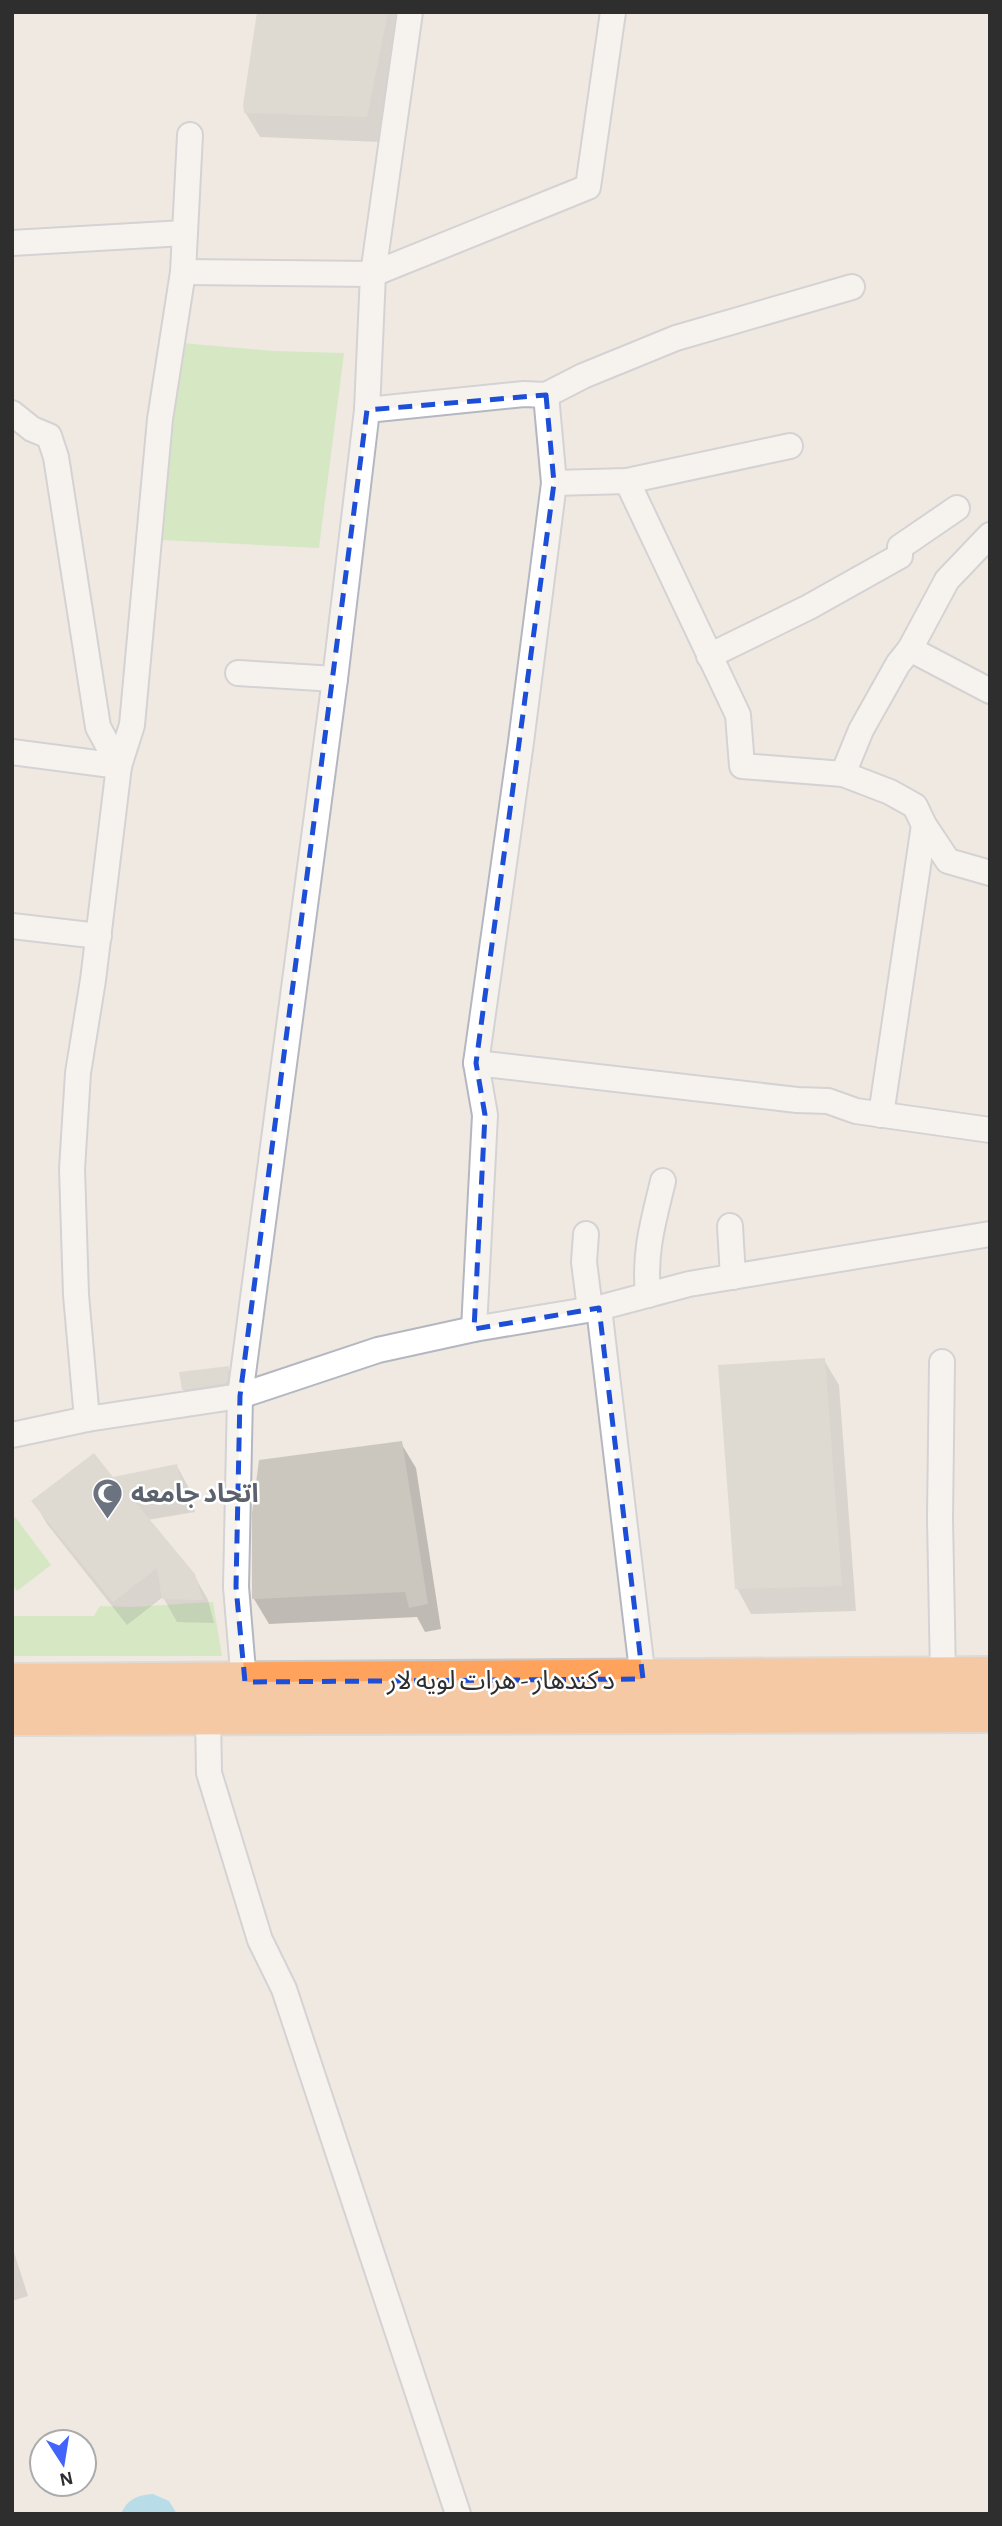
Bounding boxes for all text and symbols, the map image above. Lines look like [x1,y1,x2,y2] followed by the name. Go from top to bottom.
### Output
[91,1476,125,1520] mosque icon: اتحاد جامعه
[131,1481,259,1508] place label: اتحاد جامعه
[386,1668,615,1695] street label: د کندهار - هرات لويه لار
[28,2428,98,2498] north arrow
[58,2467,75,2489] text: N

